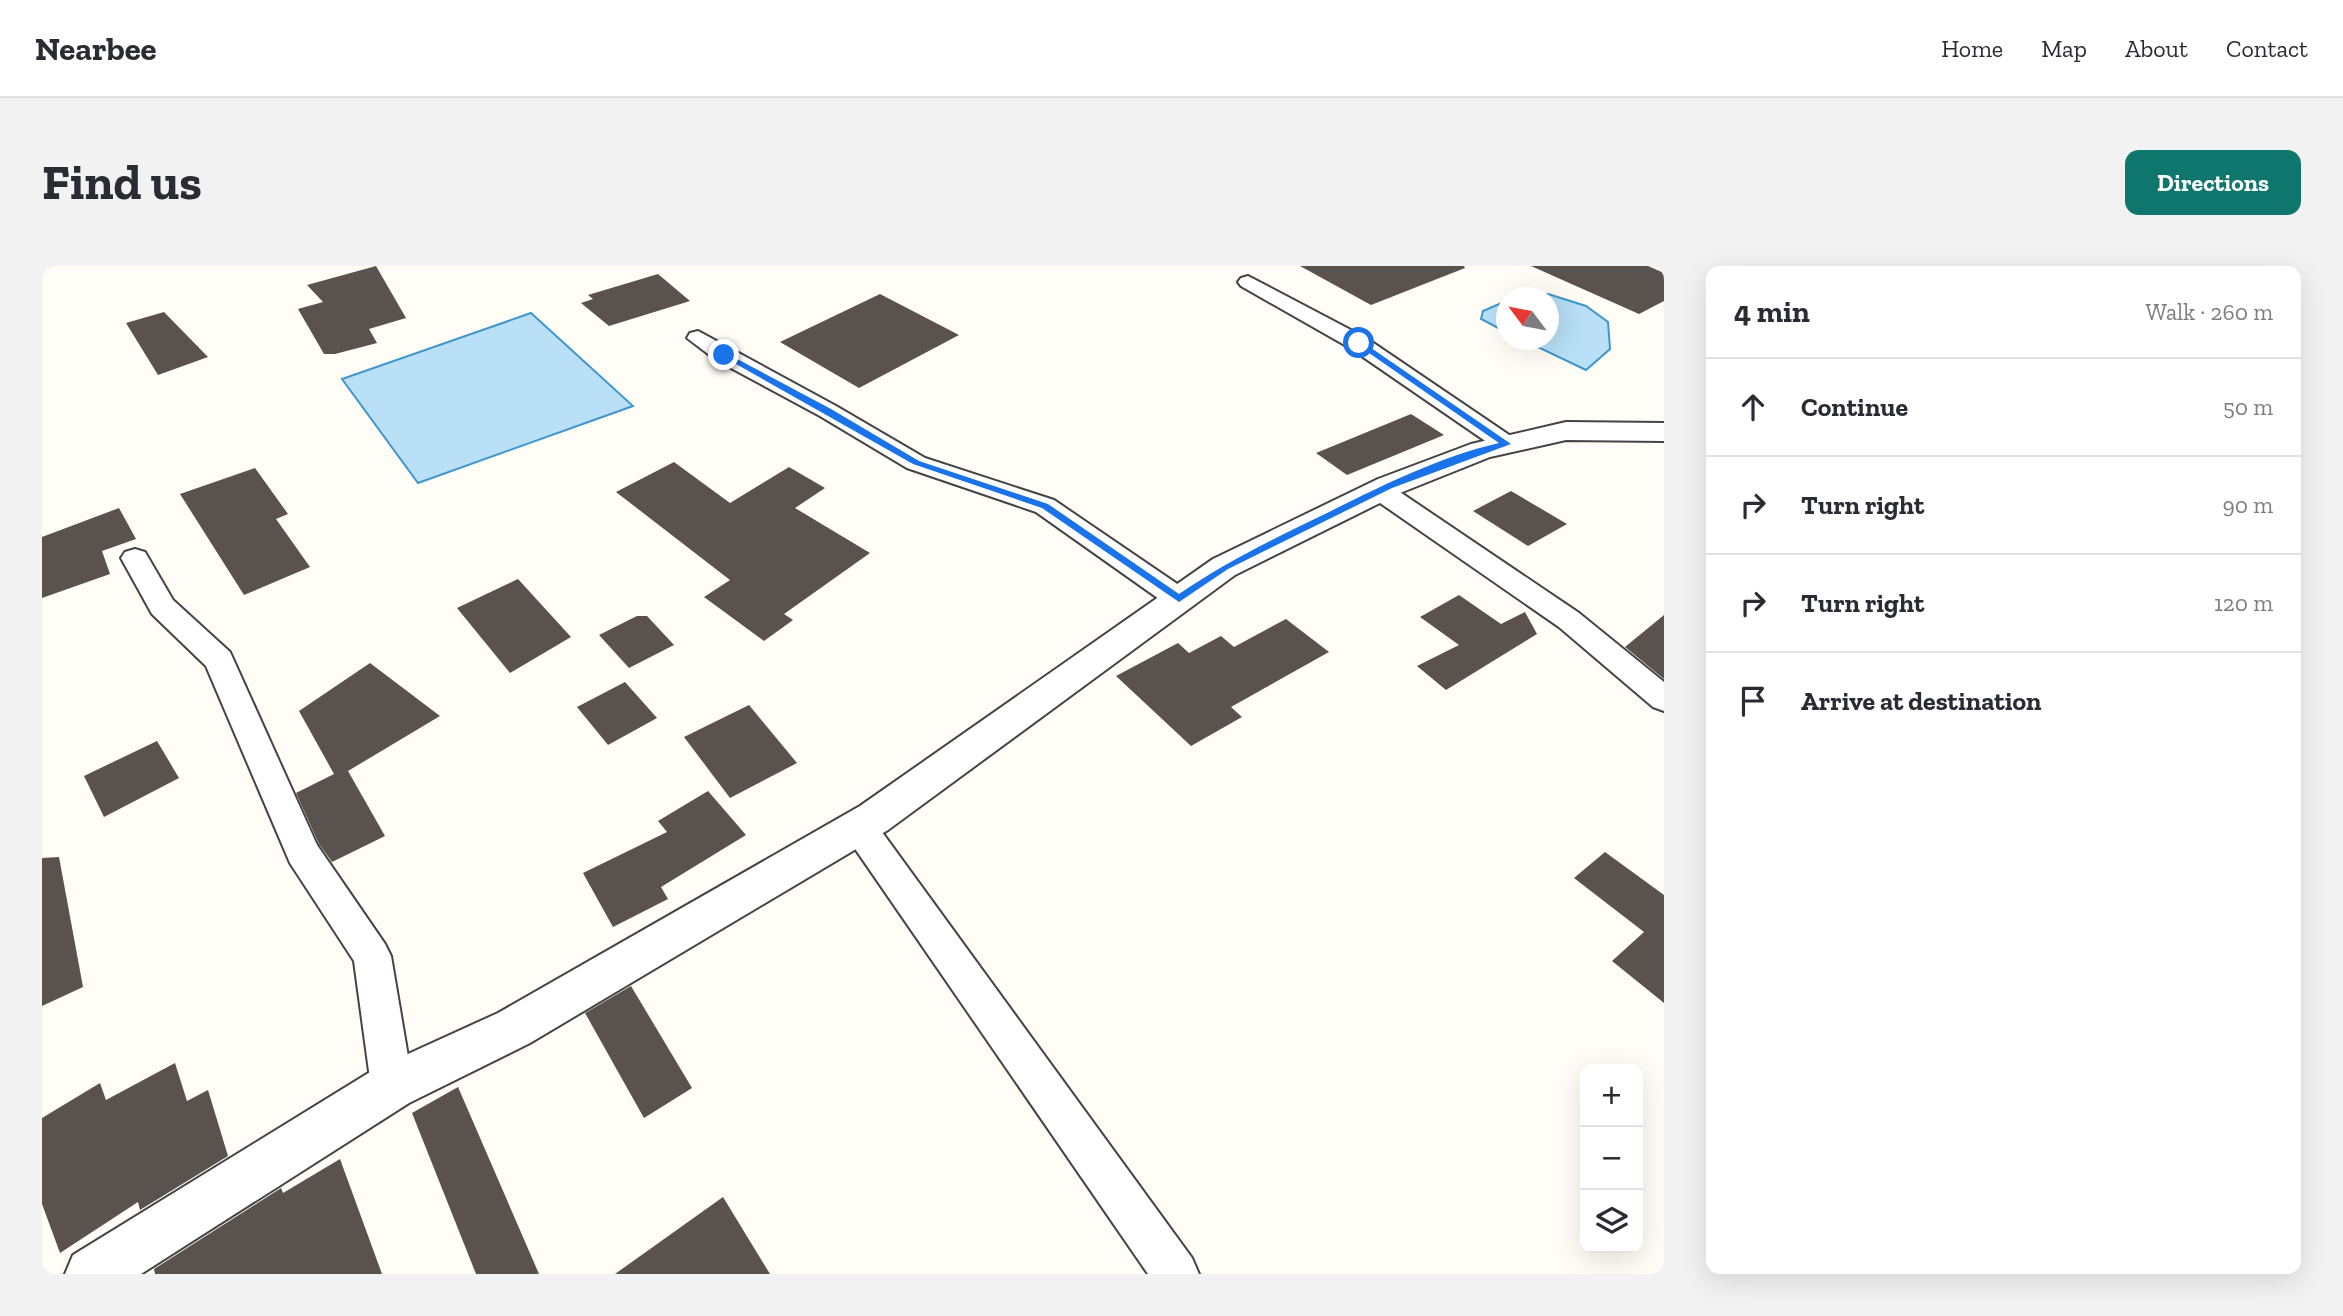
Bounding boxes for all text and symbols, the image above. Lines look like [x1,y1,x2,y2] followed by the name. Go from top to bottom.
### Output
[35,29,157,68] text: Nearbee
[1941,34,2003,63] text: Home
[2041,34,2087,63] text: Map
[2125,34,2188,63] text: About
[2226,34,2308,63] text: Contact
[2125,150,2301,215] button: Directions
[42,153,202,212] text: Find us
[1496,287,1559,350] north arrow
[1734,294,1810,330] text: 4 min
[2145,298,2273,326] text: Walk · 260 m
[1343,327,1374,358] route start
[708,339,739,370] route end
[1734,388,1772,426] icon: ahead
[1801,391,1908,423] text: Continue
[2223,393,2273,421] text: 50 m
[1734,486,1772,524] icon: right
[1801,489,1924,521] text: Turn right
[2222,491,2273,519] text: 90 m
[1734,584,1772,622] icon: right
[1801,587,1924,619] text: Turn right
[2214,589,2273,617] text: 120 m
[1734,682,1772,720] icon: arrive
[1801,685,2041,717] text: Arrive at destination
[1580,1064,1643,1253] map controls
[1580,1064,1643,1127] button: +
[1580,1127,1643,1190] button: −
[1580,1190,1643,1253] button: layers

